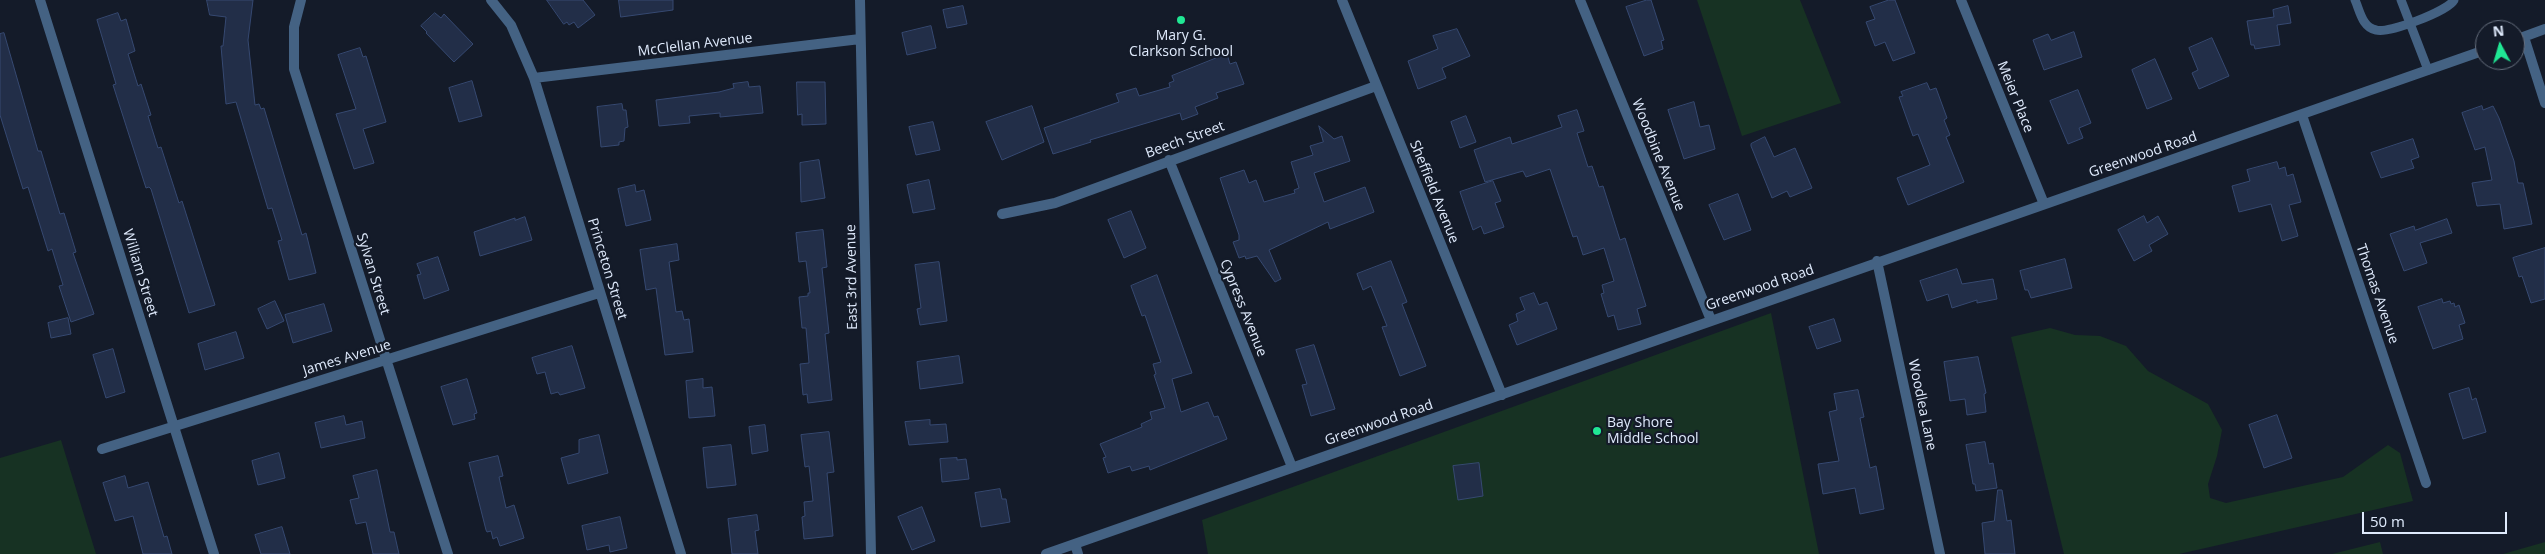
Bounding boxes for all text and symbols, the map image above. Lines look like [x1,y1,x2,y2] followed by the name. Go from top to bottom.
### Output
[1175,14,1187,26] marker: Mary G. Clarkson School
[2475,20,2525,70] north arrow
[2492,21,2505,41] text: N
[1129,28,1233,60] place label: Mary G. Clarkson School
[637,30,753,60] street label: McClellan Avenue
[1993,59,2037,135] street label: Meier Place
[1628,97,1688,213] street label: Woodbine Avenue
[1143,118,1227,162] street label: Beech Street
[2087,129,2199,181] street label: Greenwood Road
[1406,138,1462,246] street label: Sheffield Avenue
[584,216,630,322] street label: Princeton Street
[843,224,861,330] street label: East 3rd Avenue
[119,227,161,319] street label: William Street
[353,231,393,317] street label: Sylvan Street
[2352,242,2402,346] street label: Thomas Avenue
[1216,257,1270,359] street label: Cypress Avenue
[1704,262,1816,314] street label: Greenwood Road
[301,337,393,379] street label: James Avenue
[1904,358,1940,452] street label: Woodlea Lane
[1323,397,1435,449] street label: Greenwood Road
[1607,415,1699,448] place label: Bay Shore Middle School
[1591,425,1603,437] marker: Bay Shore Middle School
[2365,502,2510,534] scale bar
[2370,511,2405,531] text: 50 m

